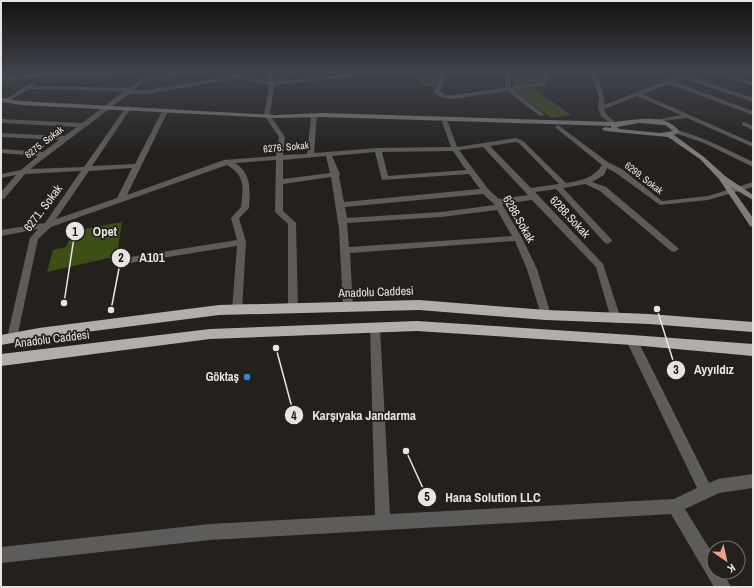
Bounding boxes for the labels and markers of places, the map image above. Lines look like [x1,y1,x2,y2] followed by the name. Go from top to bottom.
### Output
[65,219,125,244] callout: Opet
[111,245,173,270] callout: A101
[666,357,742,382] callout: Ayyıldız
[206,369,240,385] place label: Göktaş
[242,372,252,382] marker: Göktaş
[284,403,424,428] callout: Karşıyaka Jandarma
[417,485,548,510] callout: Hana Solution LLC

